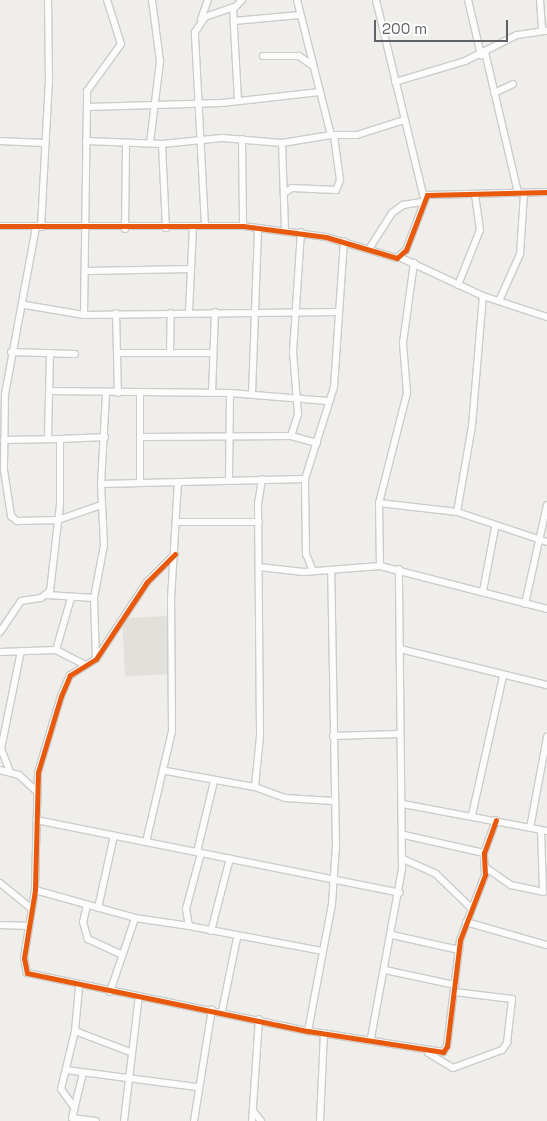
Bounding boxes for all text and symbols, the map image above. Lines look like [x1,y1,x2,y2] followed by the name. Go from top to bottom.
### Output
[377,10,511,42] scale bar
[382,19,427,38] text: 200 m

